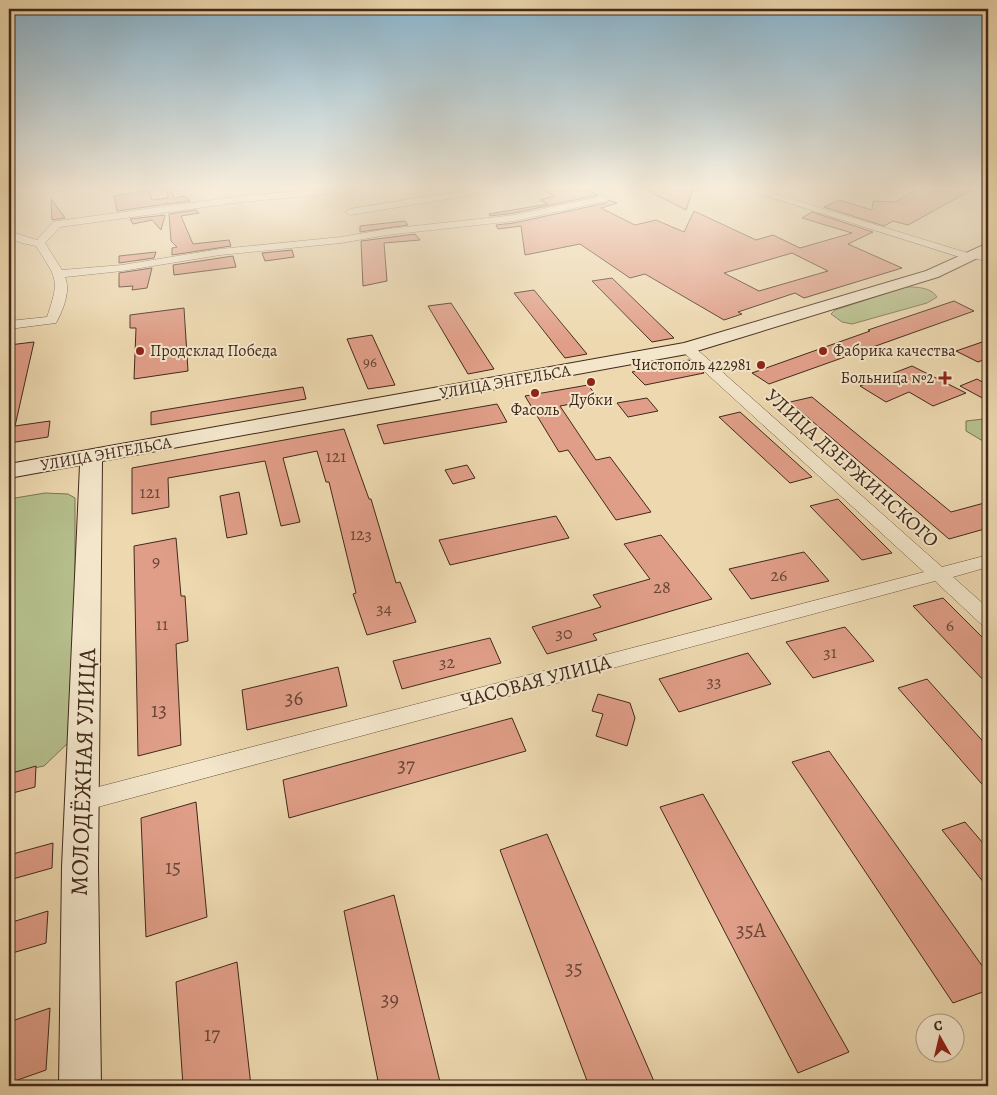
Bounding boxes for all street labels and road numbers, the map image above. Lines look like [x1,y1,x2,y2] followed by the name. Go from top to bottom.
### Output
[438,360,573,404] street label: УЛИЦА ЭНГЕЛЬСА
[759,383,945,553] street label: УЛИЦА ДЗЕРЖИНСКОГО
[39,432,174,476] street label: УЛИЦА ЭНГЕЛЬСА
[63,647,103,896] street label: МОЛОДЁЖНАЯ УЛИЦА
[458,648,614,714] street label: ЧАСОВАЯ УЛИЦА

